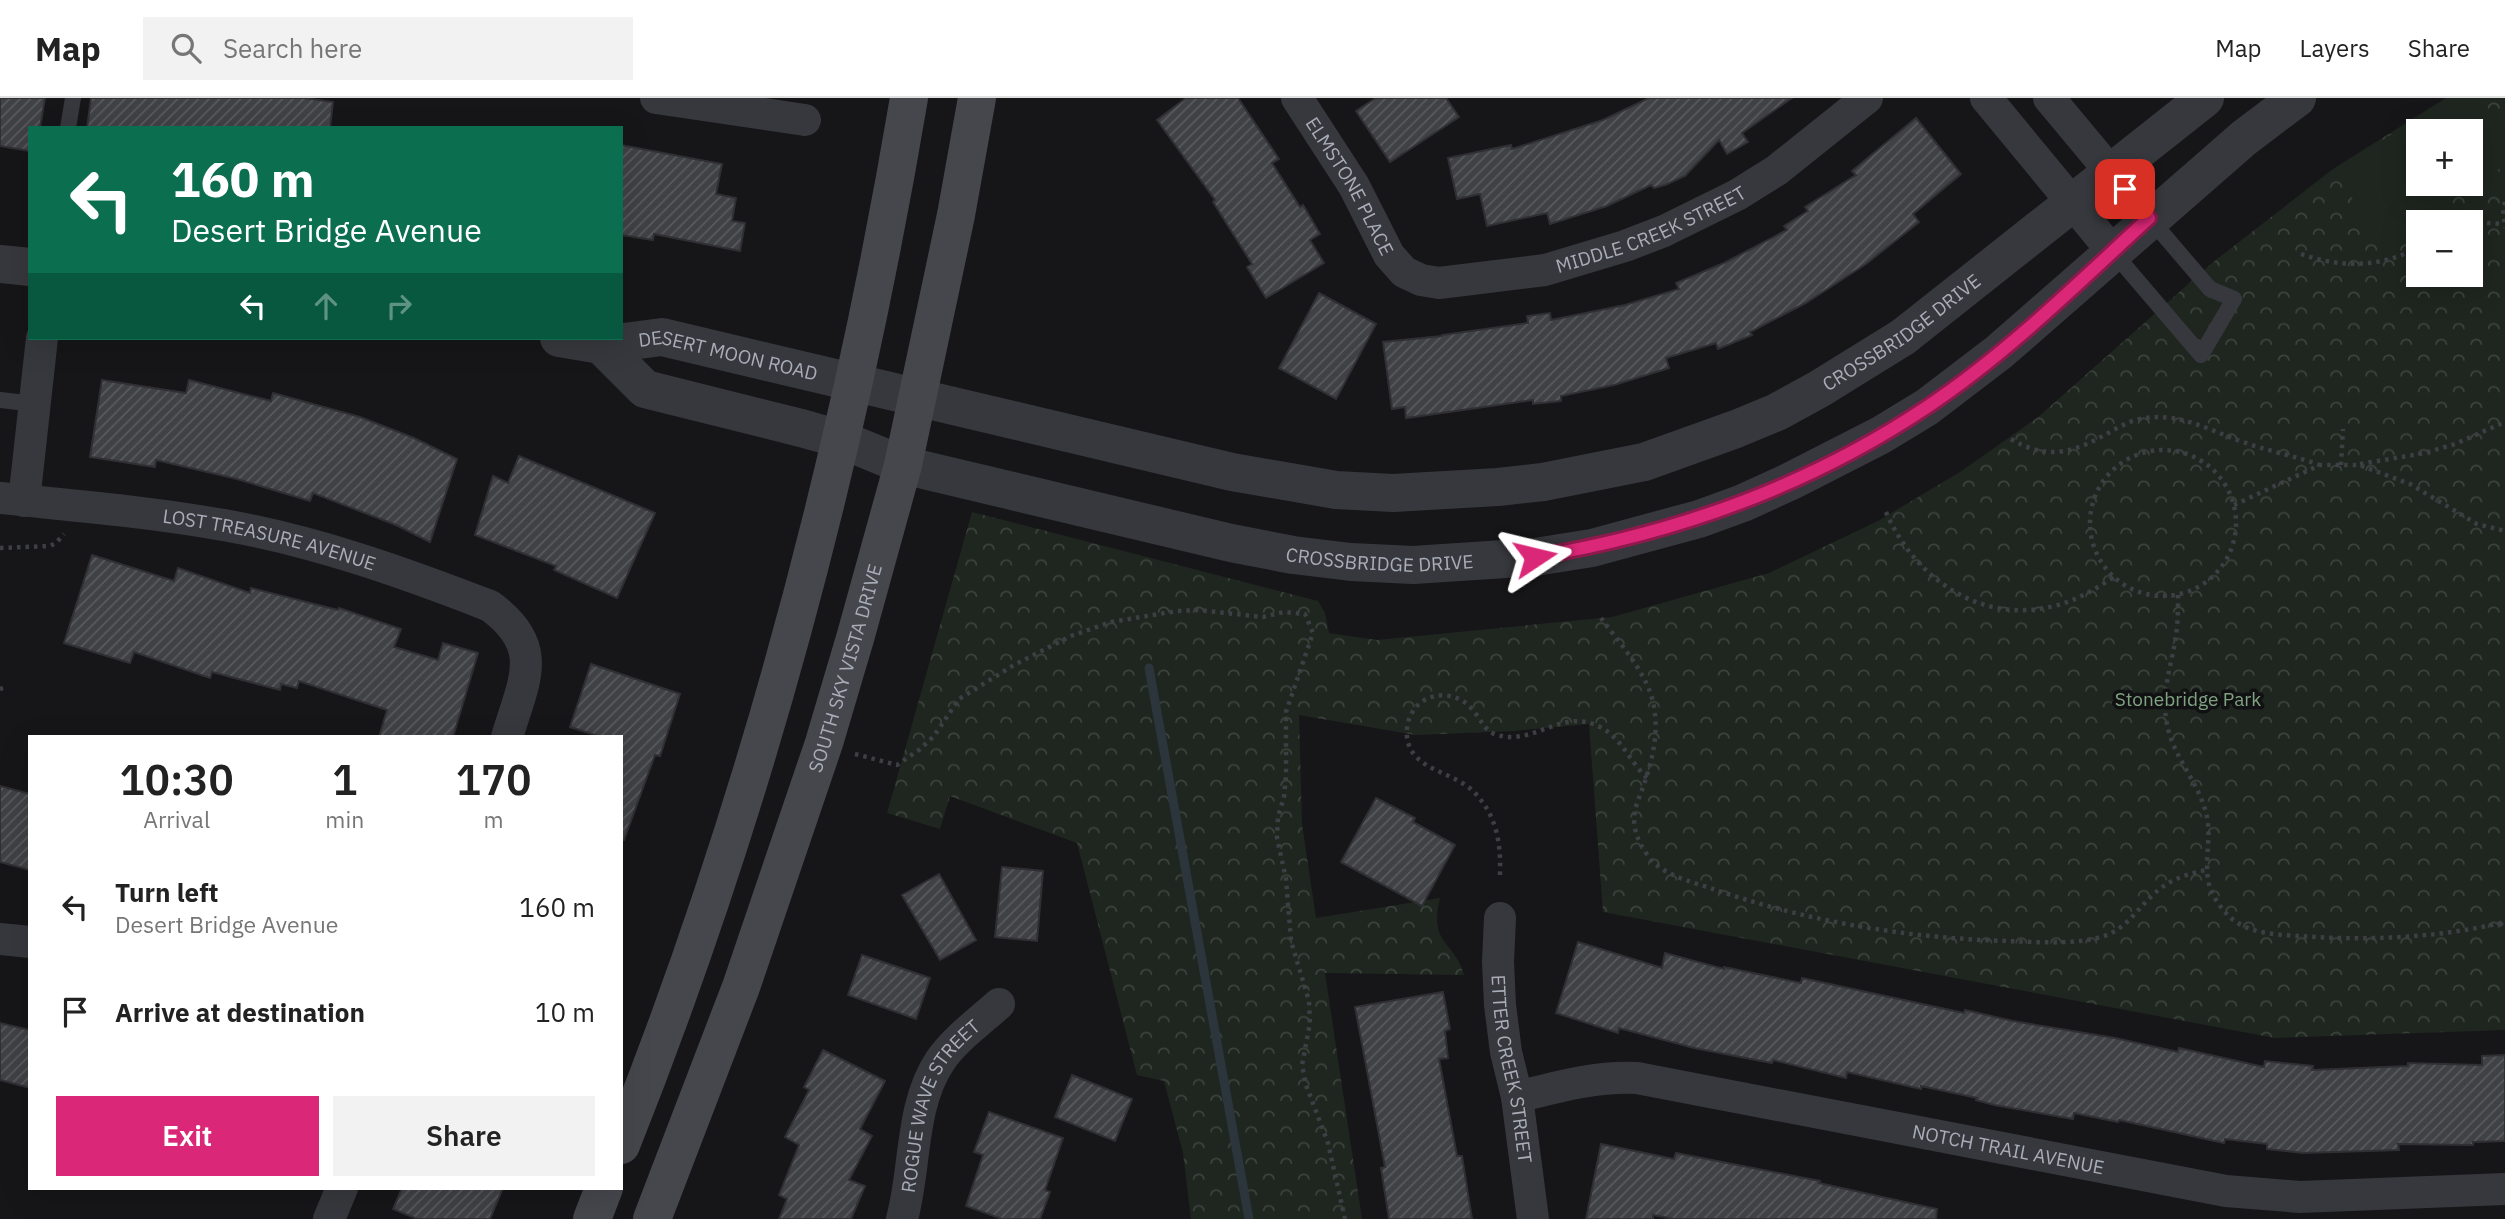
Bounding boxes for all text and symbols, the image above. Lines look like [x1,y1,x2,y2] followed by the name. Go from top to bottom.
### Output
[143,17,633,80] search box
[35,27,101,70] text: Map
[167,29,205,67] icon: search
[223,31,362,65] text: Search here
[2215,32,2262,64] text: Map
[2300,32,2370,64] text: Layers
[2408,32,2470,64] text: Share
[1301,112,1399,259] street label: ELMSTONE PLACE
[2406,119,2483,287] map controls
[2406,119,2483,196] button: +
[171,147,315,210] text: 160 m
[56,154,147,245] icon: left
[2095,159,2155,219] pin
[2106,170,2144,208] icon: arrive
[1553,180,1750,278] street label: MIDDLE CREEK STREET
[171,209,482,251] text: Desert Bridge Avenue
[2406,210,2483,287] button: −
[1818,268,1985,396] street label: CROSSBRIDGE DRIVE
[234,287,272,325] icon: left
[307,287,345,325] icon: ahead
[380,287,418,325] icon: right
[637,325,820,385] street label: DESERT MOON ROAD
[161,504,379,576] street label: LOST TREASURE AVENUE
[1498,520,1572,594] position arrow
[1284,542,1474,577] street label: CROSSBRIDGE DRIVE
[803,561,887,776] street label: SOUTH SKY VISTA DRIVE
[2115,687,2261,711] park label: Stonebridge Park
[120,752,234,807] text: 10:30
[332,752,357,807] text: 1
[456,752,531,807] text: 170
[143,804,210,834] text: Arrival
[325,804,364,834] text: min
[484,804,504,834] text: m
[115,875,218,909] text: Turn left
[56,888,94,926] icon: left
[519,890,595,924] text: 160 m
[115,909,338,939] text: Desert Bridge Avenue
[1487,974,1538,1165] street label: ETTER CREEK STREET
[56,993,94,1031] icon: arrive
[115,995,365,1029] text: Arrive at destination
[535,995,595,1029] text: 10 m
[896,1014,985,1194] street label: ROGUE WAVE STREET
[56,1096,319,1176] button: Exit
[333,1096,595,1176] button: Share
[1910,1119,2106,1179] street label: NOTCH TRAIL AVENUE

